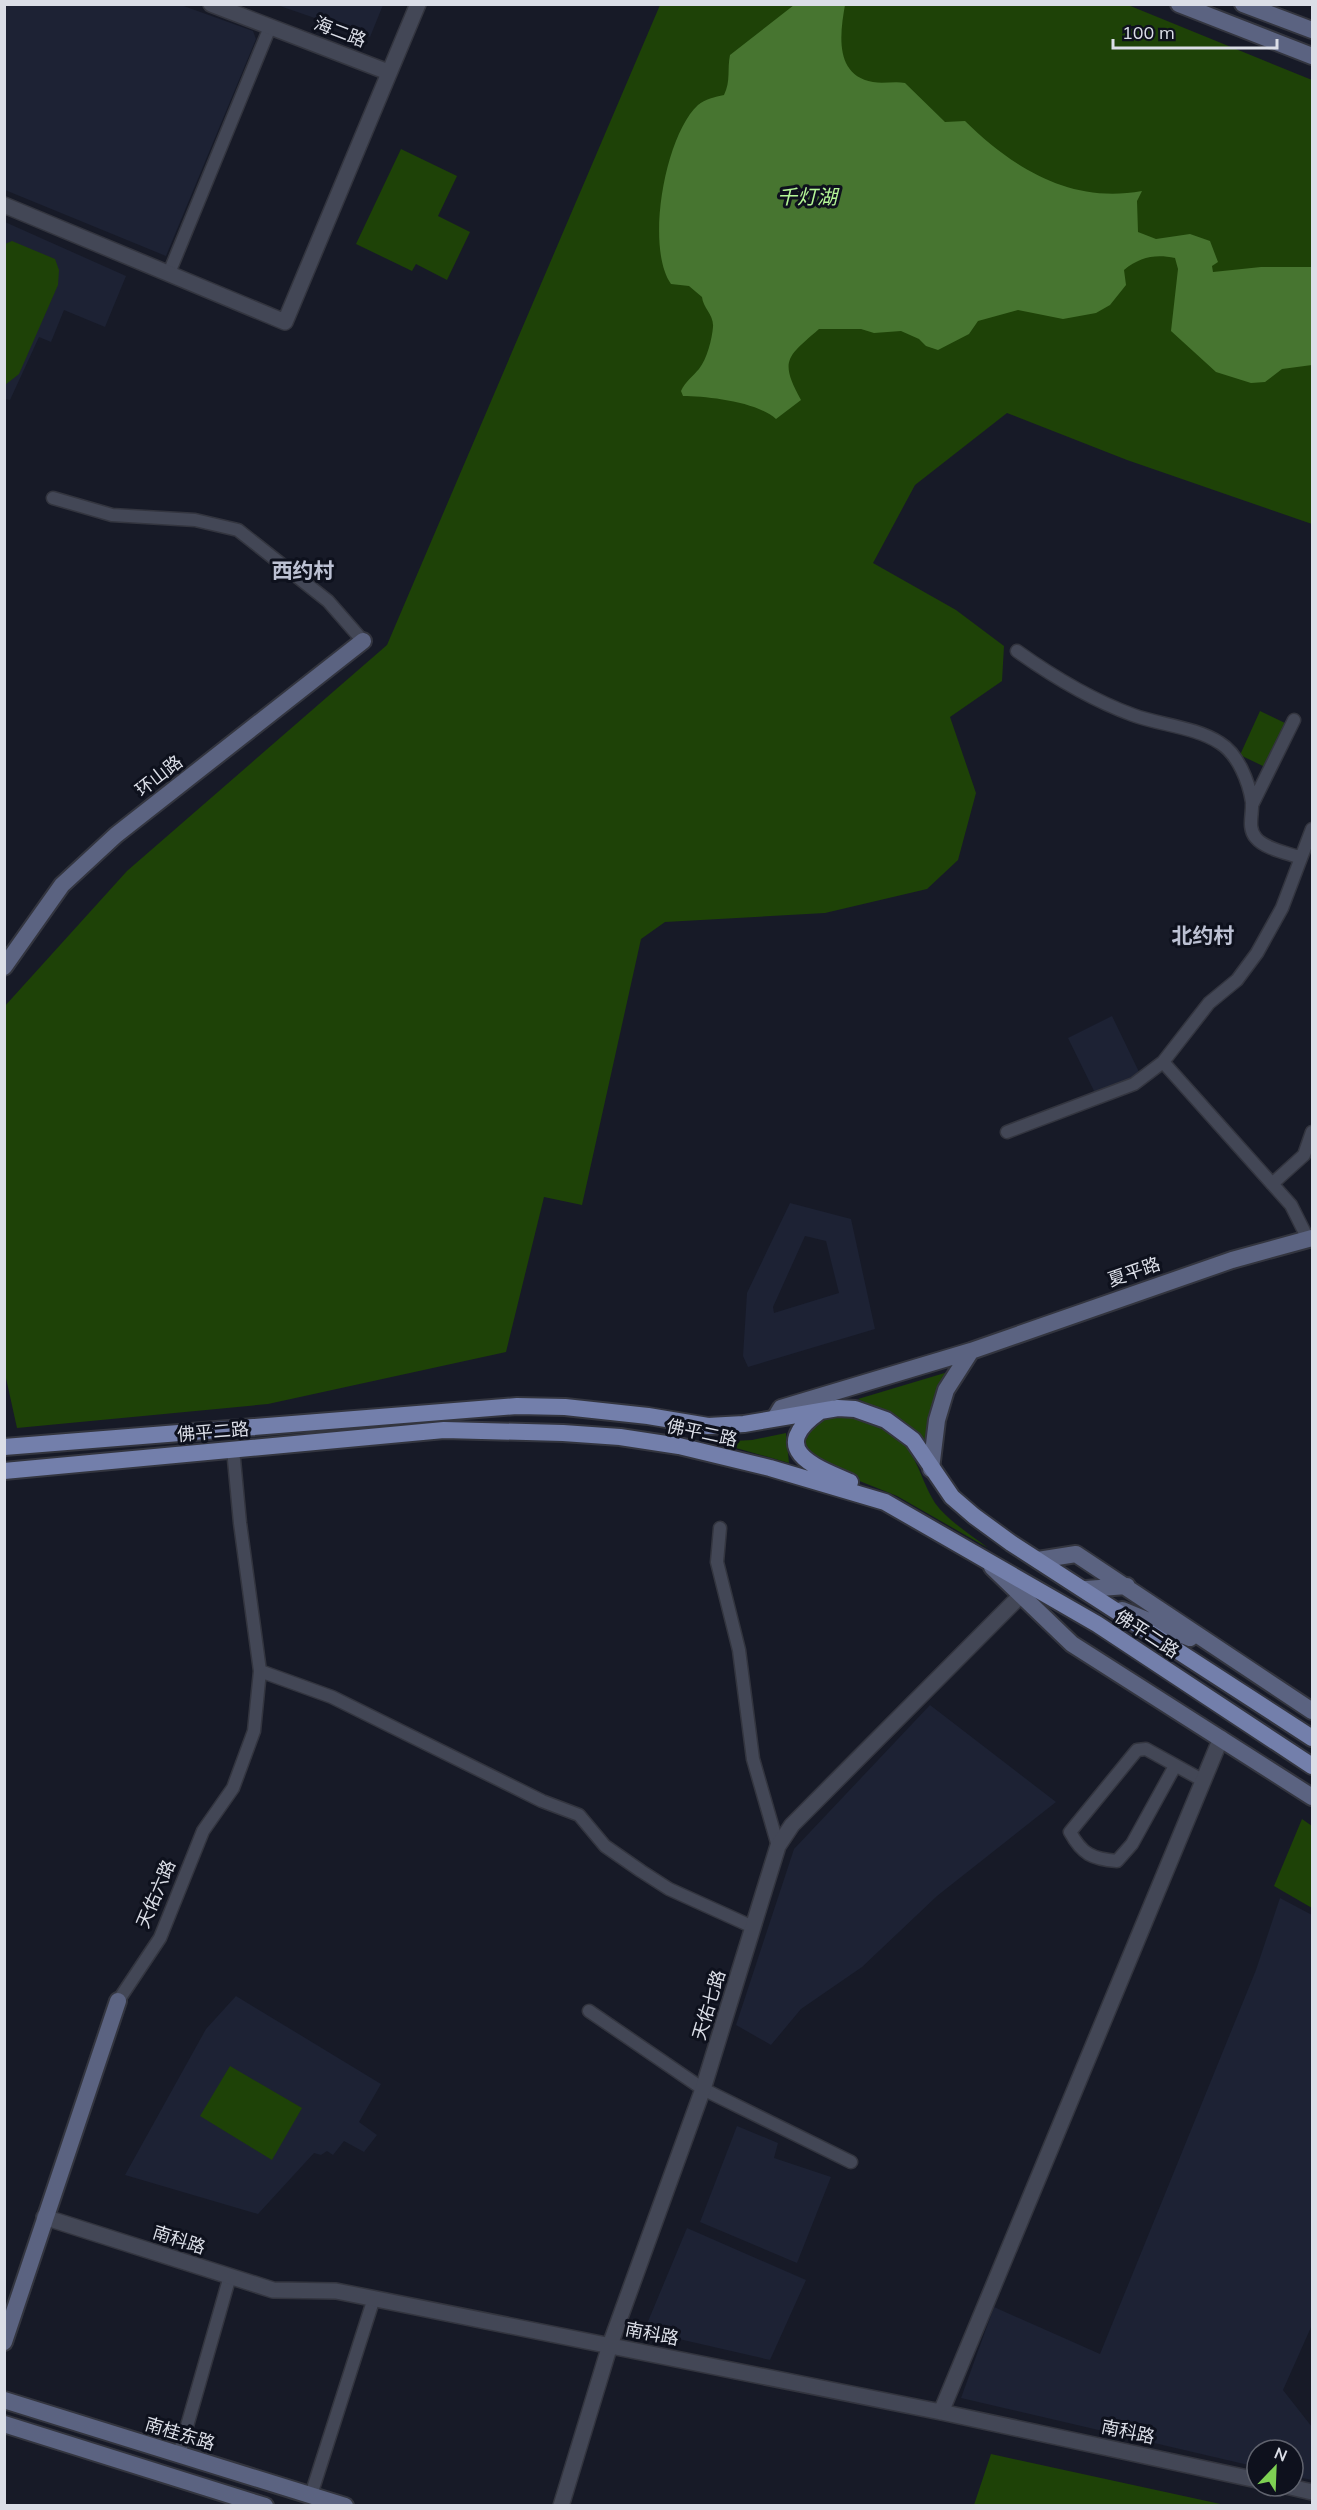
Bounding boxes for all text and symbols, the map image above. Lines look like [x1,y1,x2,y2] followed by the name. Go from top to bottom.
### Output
[311,11,370,52] street label: 海二路
[1113,12,1276,50] scale bar
[1122,21,1175,44] text: 100 m
[777,184,840,209] water label: 千灯湖
[272,557,335,583] district label: 西约村
[130,750,187,801] street label: 环山路
[1172,922,1235,948] district label: 北约村
[1105,1252,1163,1291] street label: 夏平路
[664,1414,740,1451] street label: 佛平二路
[176,1417,250,1446] street label: 佛平二路
[1111,1604,1184,1663] street label: 佛平二路
[131,1856,180,1931] street label: 天佑六路
[687,1967,730,2043] street label: 天佑七路
[150,2220,208,2259] street label: 南科路
[623,2317,681,2350] street label: 南科路
[142,2412,218,2455] street label: 南桂东路
[1099,2415,1157,2448] street label: 南科路
[1245,2438,1305,2498] north arrow
[1271,2443,1290,2466] text: N

